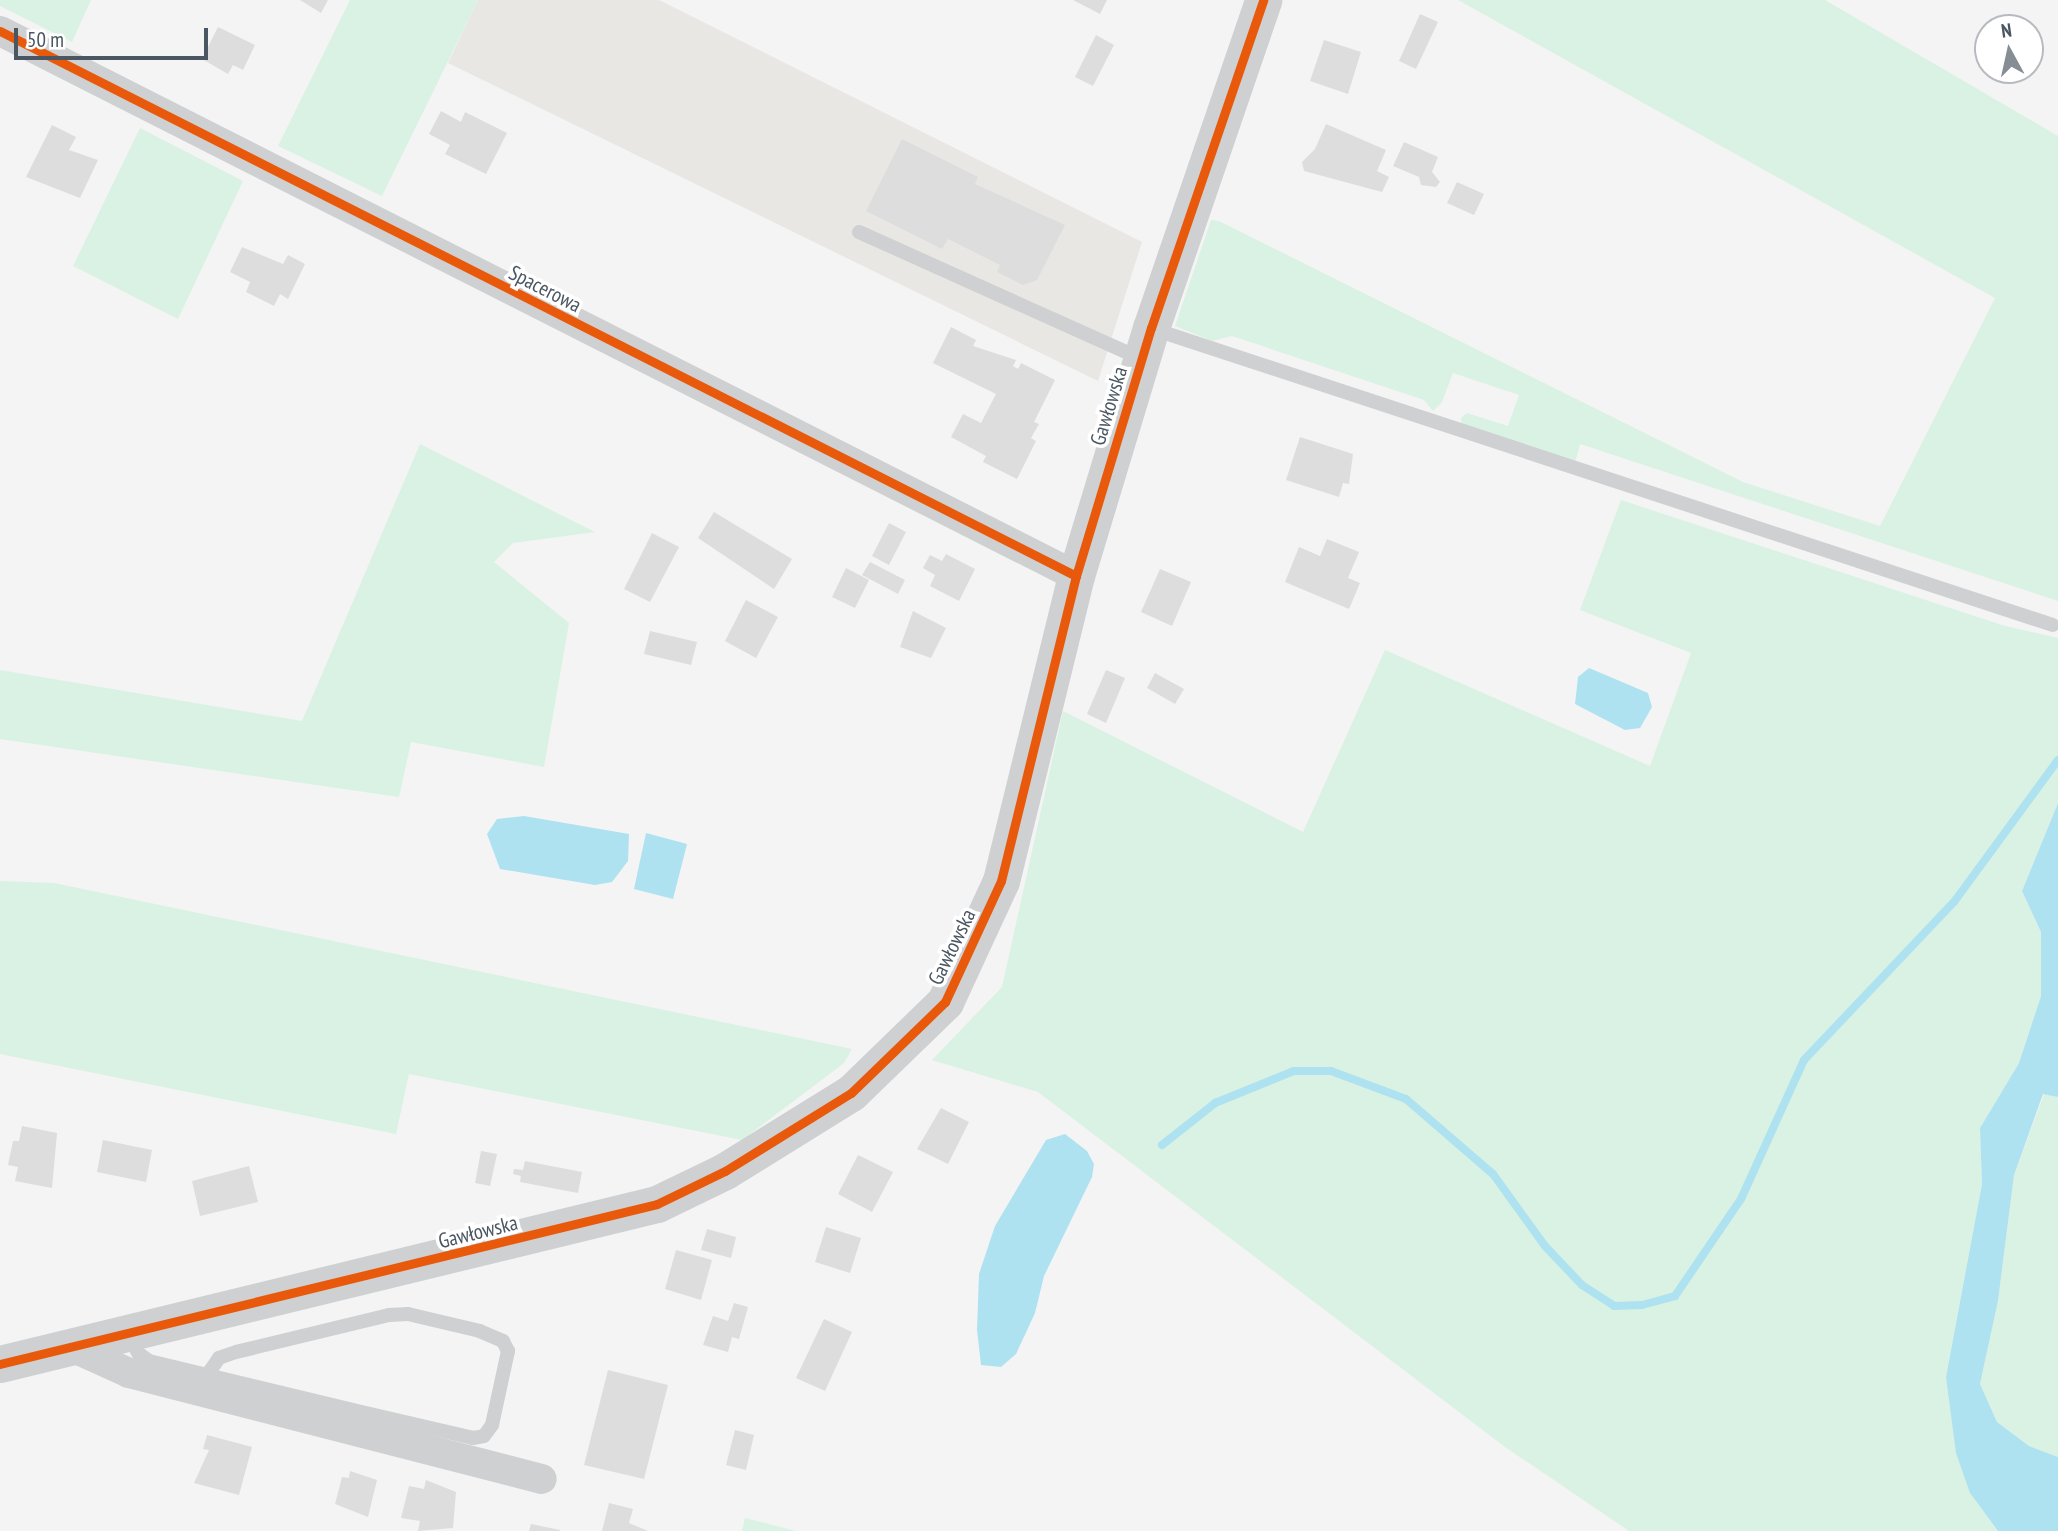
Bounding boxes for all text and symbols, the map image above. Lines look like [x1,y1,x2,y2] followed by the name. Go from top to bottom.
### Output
[18,14,212,58] scale bar
[1974,14,2044,84] north arrow
[2000,18,2013,43] text: N
[27,26,64,53] text: 50 m
[505,260,585,318] street label: Spacerowa
[1085,364,1133,448] street label: Gawłowska
[923,905,981,989] street label: Gawłowska
[436,1210,520,1254] street label: Gawłowska

